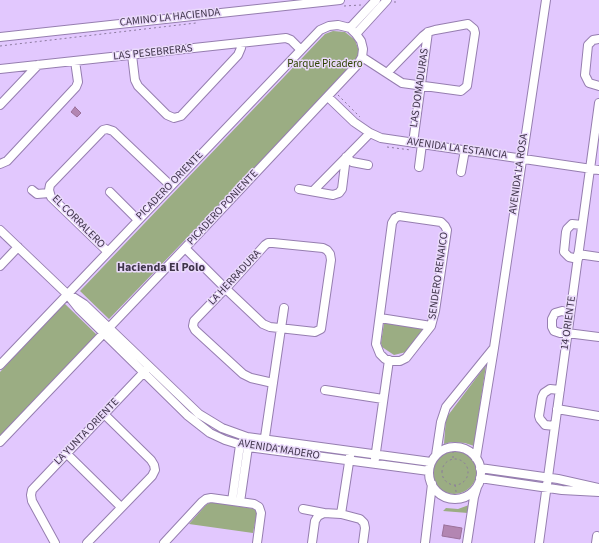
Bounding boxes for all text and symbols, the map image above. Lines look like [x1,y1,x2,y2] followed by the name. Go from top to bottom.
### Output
[119,6,221,30] street label: CAMINO LA HACIENDA
[113,42,193,64] street label: LAS PESEBRERAS
[408,48,432,128] street label: LAS DOMADURAS
[287,58,363,72] park label: Parque Picadero
[507,133,531,215] street label: AVENIDA LA ROSA
[406,135,508,163] street label: AVENIDA LA ESTANCIA
[134,149,206,223] street label: PICADERO ORIENTE
[185,168,261,248] street label: PICADERO PONIENTE
[49,193,107,251] street label: EL CORRALERO
[426,231,452,321] street label: SENDERO RENAICO
[206,248,264,308] street label: LA HERRADURA
[117,261,205,275] district label: Hacienda El Polo
[559,295,579,351] street label: 14 ORIENTE
[52,396,122,468] street label: LA YUNTA ORIENTE
[237,437,321,463] street label: AVENIDA MADERO

